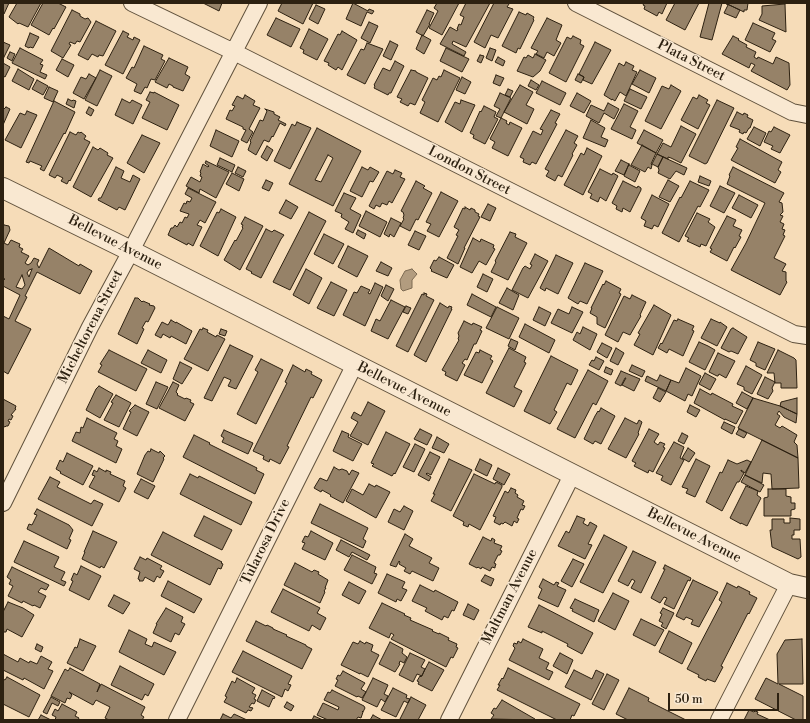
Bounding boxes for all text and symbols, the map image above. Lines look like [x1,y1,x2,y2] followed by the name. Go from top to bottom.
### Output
[654,37,728,85] street label: Plata Street
[425,143,513,199] street label: London Street
[65,212,165,274] street label: Bellevue Avenue
[55,267,127,387] street label: Micheltorena Street
[354,359,454,421] street label: Bellevue Avenue
[238,496,294,588] street label: Tularosa Drive
[644,505,744,567] street label: Bellevue Avenue
[479,546,541,648] street label: Maltman Avenue
[670,685,781,711] scale bar
[675,692,703,707] text: 50 m

